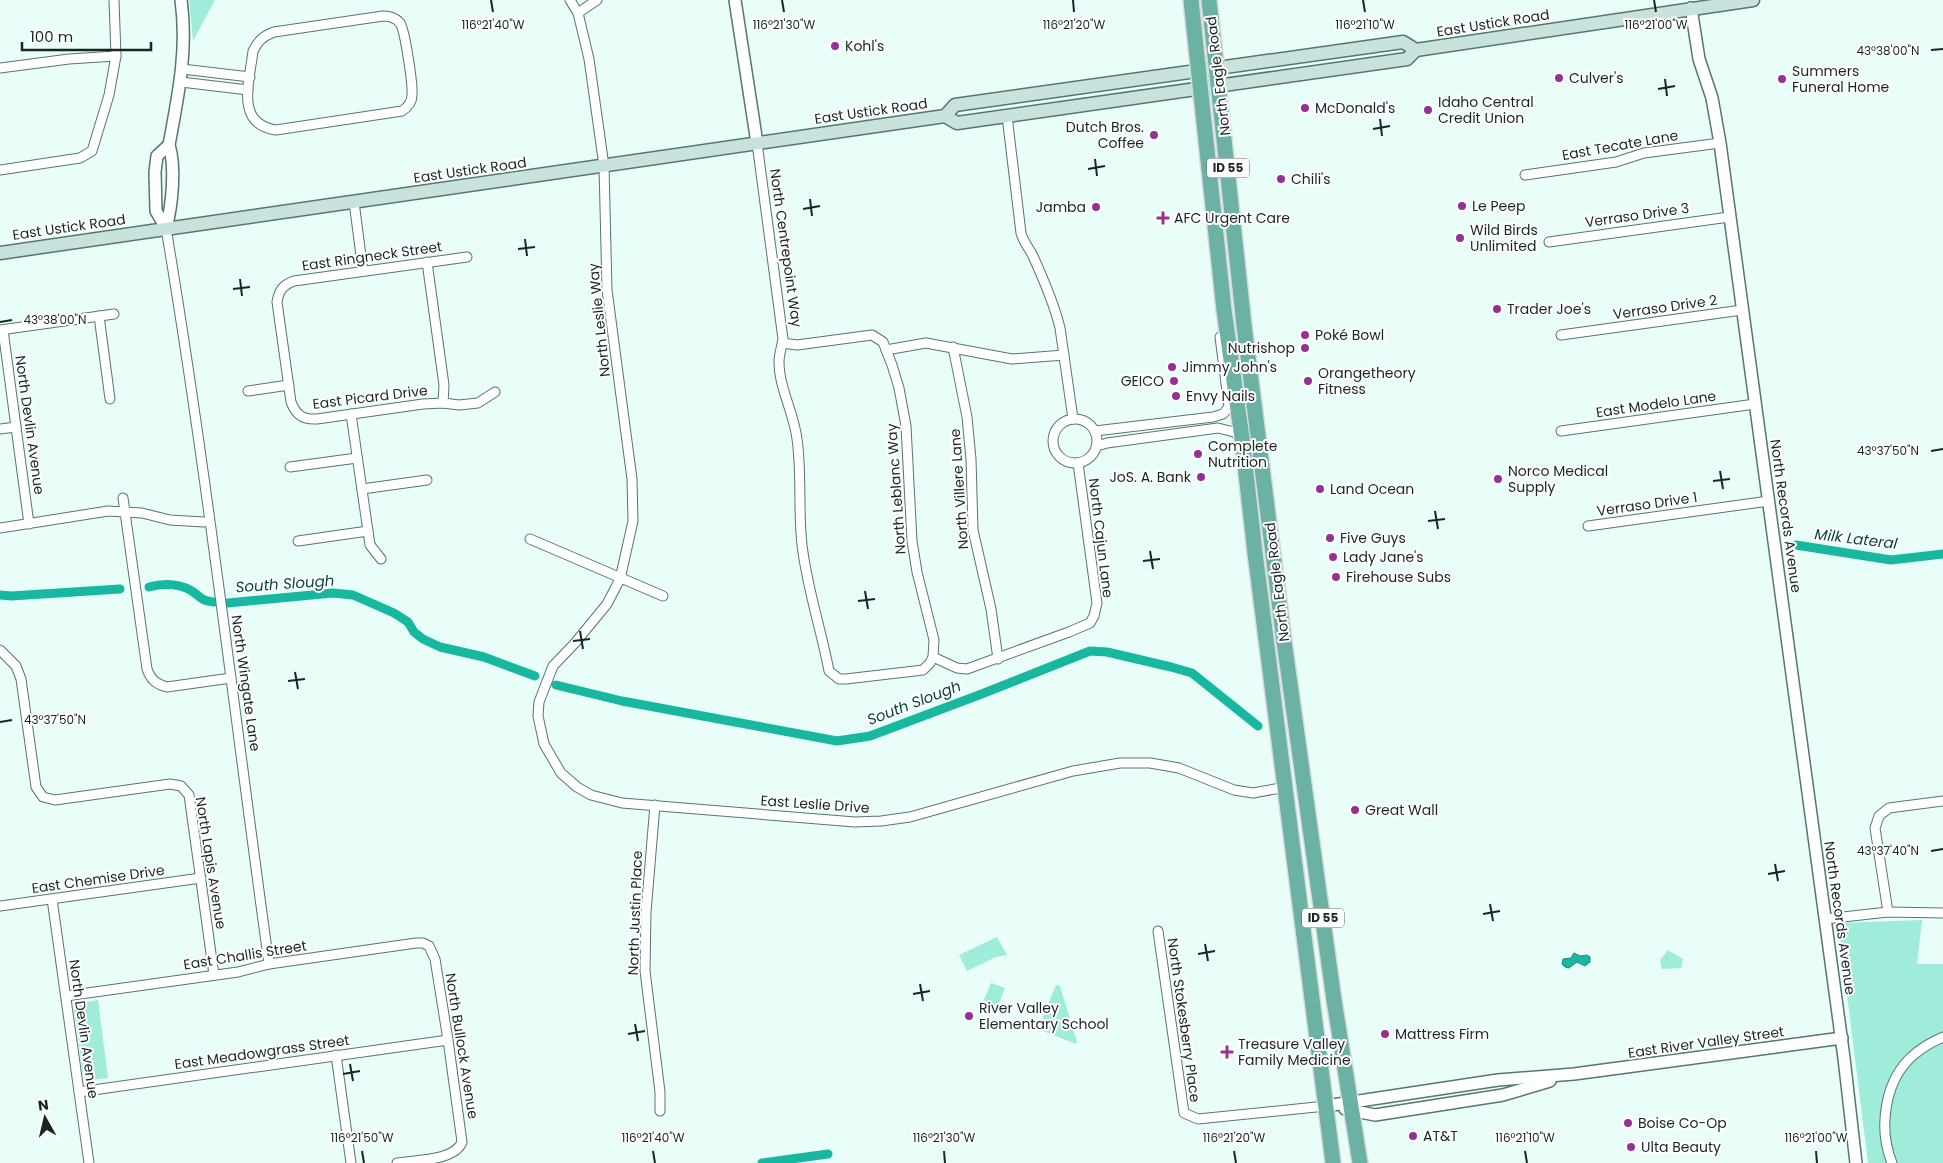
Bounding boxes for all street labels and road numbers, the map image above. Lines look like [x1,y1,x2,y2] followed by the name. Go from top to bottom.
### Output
[1435,4,1551,42] street label: East Ustick Road
[1201,15,1235,137] street label: North Eagle Road
[813,93,929,129] street label: East Ustick Road
[1560,125,1680,165] street label: East Tecate Lane
[412,152,528,188] street label: East Ustick Road
[1207,158,1249,178] road number: ID 55
[765,167,807,329] street label: North Centrepoint Way
[1584,198,1690,232] street label: Verraso Drive 3
[11,209,127,245] street label: East Ustick Road
[301,236,443,276] street label: East Ringneck Street
[583,262,615,378] street label: North Leslie Way
[1612,290,1718,324] street label: Verraso Drive 2
[10,354,50,496] street label: North Devlin Avenue
[311,380,429,414] street label: East Picard Drive
[1595,386,1718,422] street label: East Modelo Lane
[881,423,911,555] street label: North Leblanc Way
[945,428,973,550] street label: North Villere Lane
[1765,438,1807,594] street label: North Records Avenue
[1084,477,1118,599] street label: North Cajun Lane
[1595,487,1699,521] street label: Verraso Drive 1
[1260,521,1294,643] street label: North Eagle Road
[227,614,266,753] street label: North Wingate Lane
[760,790,870,818] street label: East Leslie Drive
[191,795,231,931] street label: North Lapis Avenue
[1819,840,1861,996] street label: North Records Avenue
[623,850,647,976] street label: North Justin Place
[30,860,166,898] street label: East Chemise Drive
[1302,908,1344,928] road number: ID 55
[182,935,308,975] street label: East Challis Street
[1163,937,1205,1104] street label: North Stokesberry Place
[64,958,104,1100] street label: North Devlin Avenue
[441,972,483,1121] street label: North Bullock Avenue
[1627,1021,1785,1063] street label: East River Valley Street
[173,1030,351,1074] street label: East Meadowgrass Street

